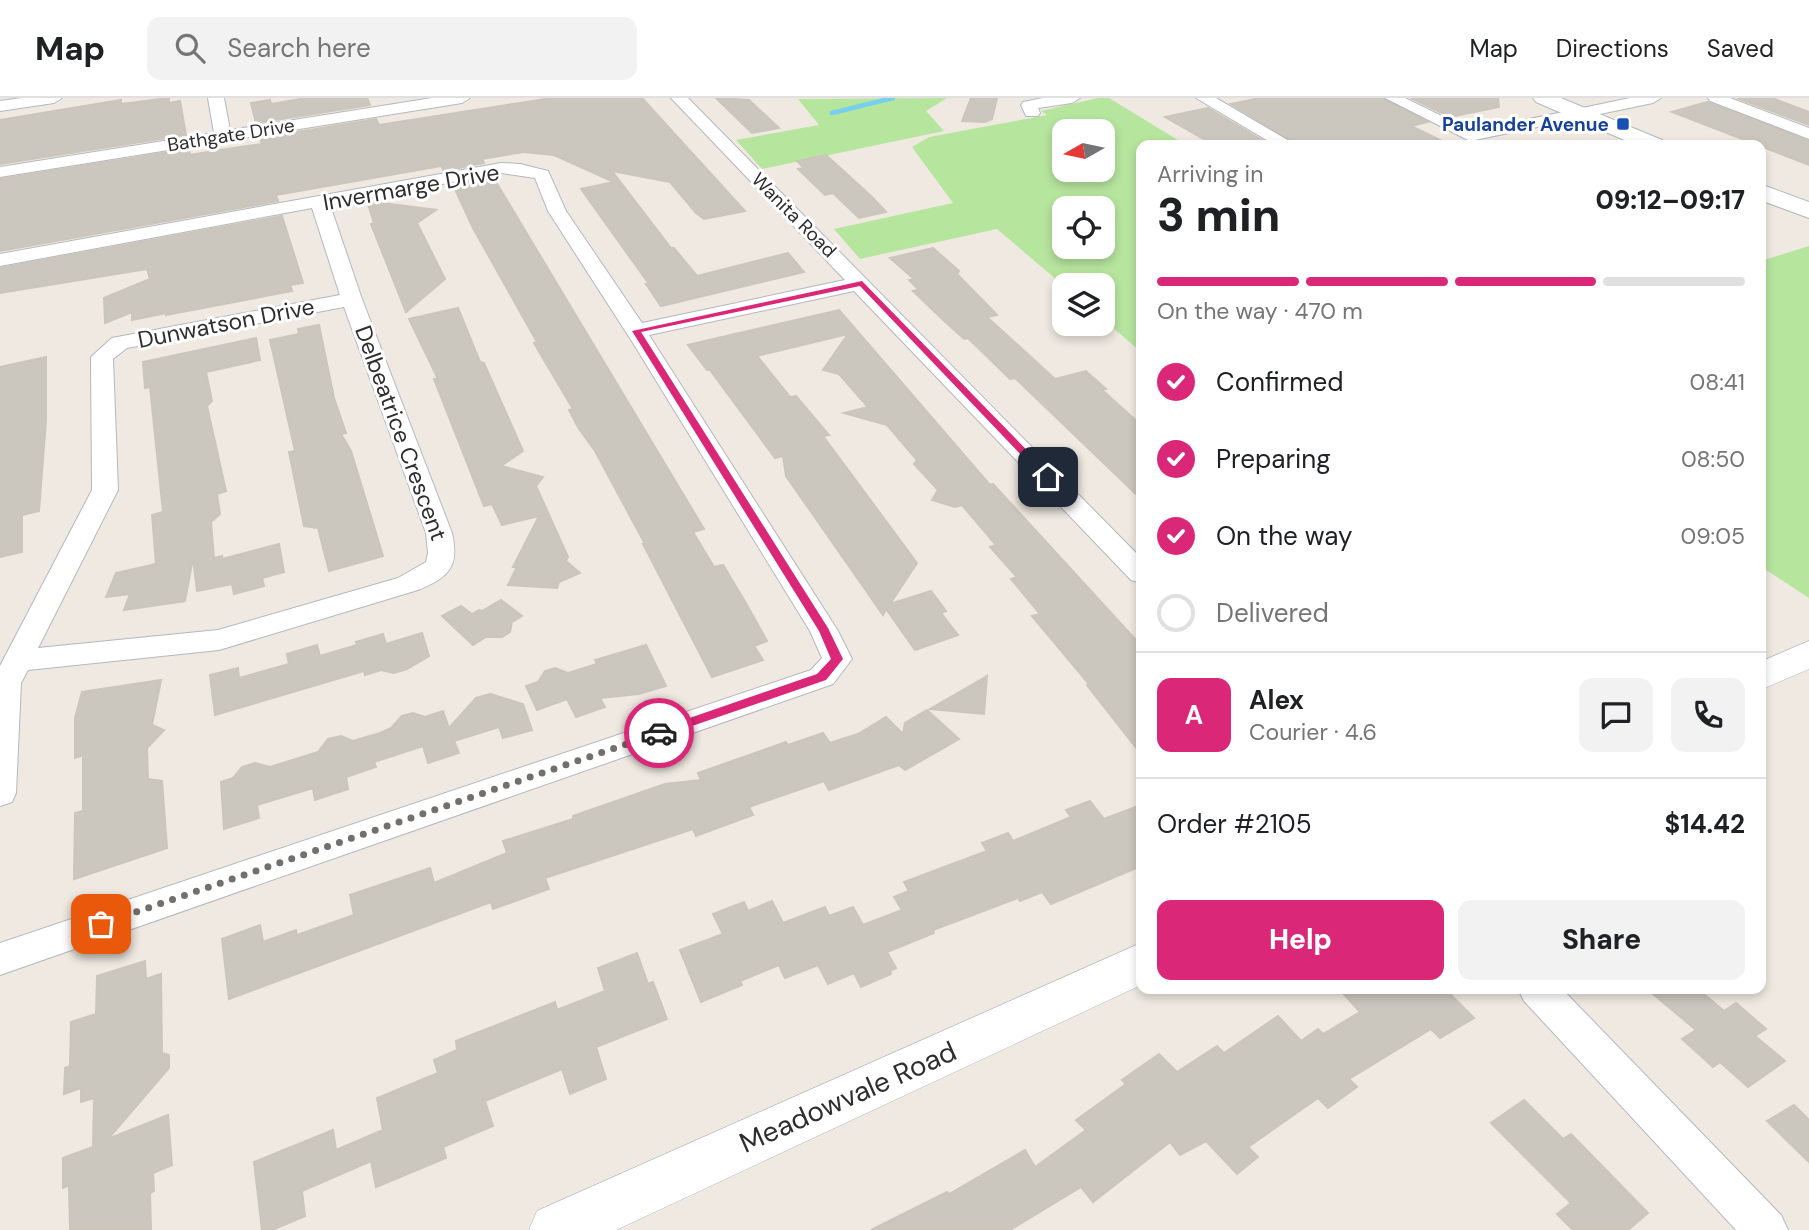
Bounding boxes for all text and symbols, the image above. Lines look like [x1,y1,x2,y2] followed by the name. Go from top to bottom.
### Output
[147,17,637,80] search box
[35,27,105,70] text: Map
[171,29,209,67] icon: search
[227,31,371,65] text: Search here
[1470,33,1518,64] text: Map
[1556,33,1669,64] text: Directions
[1707,33,1774,64] text: Saved
[1442,112,1609,137] place label: Paulander Avenue
[166,113,296,157] street label: Bathgate Drive
[1615,116,1631,132] marker: Paulander Avenue
[1052,119,1115,182] north arrow
[1052,119,1115,336] map controls
[320,157,502,217] street label: Invermarge Drive
[1157,159,1263,189] text: Arriving in
[746,167,842,263] street label: Wanita Road
[1595,183,1745,217] text: 09:12–09:17
[1157,185,1280,245] text: 3 min
[1052,196,1115,259] button: locate
[1052,273,1115,336] button: layers
[135,291,317,355] street label: Dunwatson Drive
[1157,296,1363,326] text: On the way · 470 m
[348,321,454,545] street label: Delbeatrice Crescent
[1157,363,1195,401] icon: check
[1216,365,1343,399] text: Confirmed
[1690,367,1745,397] text: 08:41
[1157,440,1195,478] icon: check
[1216,442,1331,476] text: Preparing
[1681,444,1745,474] text: 08:50
[1018,447,1078,507] pin
[1029,458,1067,496] icon: home
[1157,517,1195,555] icon: check
[1216,519,1352,553] text: On the way
[1680,521,1745,551] text: 09:05
[1216,596,1329,630] text: Delivered
[1579,678,1653,752] button: chat
[1671,678,1745,752] button: phone
[1249,683,1304,717] text: Alex
[624,698,694,768] courier
[1185,698,1203,732] text: A
[640,714,678,752] icon: car
[1249,717,1377,747] text: Courier · 4.6
[1157,807,1312,841] text: Order #2105
[1664,807,1745,841] text: $14.42
[71,894,131,954] pin
[1157,900,1444,980] button: Help
[1458,900,1745,980] button: Share
[82,905,120,943] icon: bag
[734,1033,962,1161] street label: Meadowvale Road

